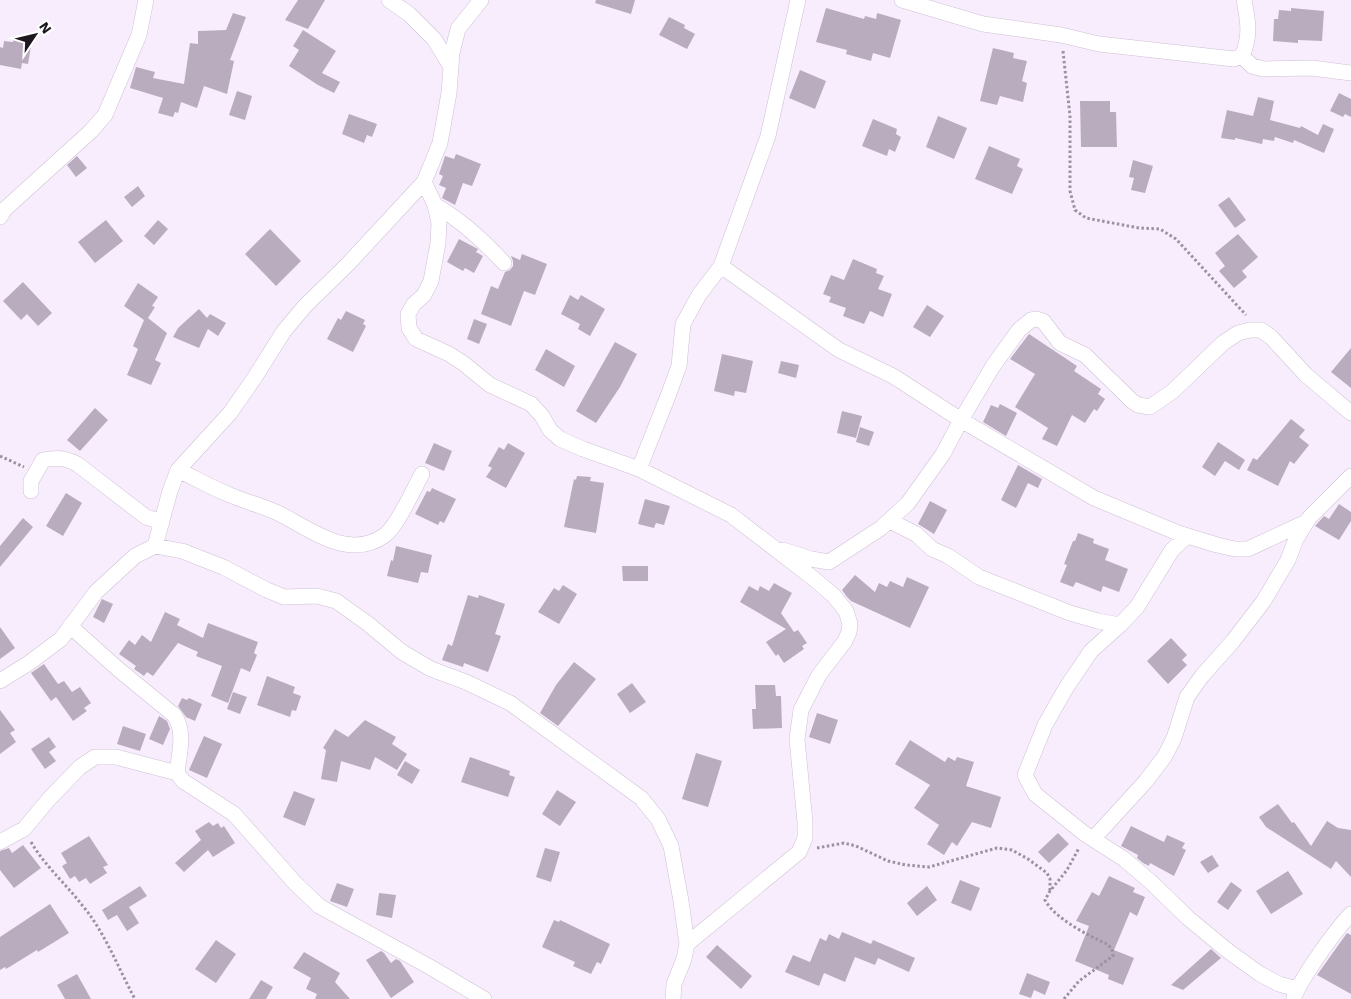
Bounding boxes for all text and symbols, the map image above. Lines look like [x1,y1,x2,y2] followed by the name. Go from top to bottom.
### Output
[10,10,60,60] north arrow
[36,19,55,36] text: N

